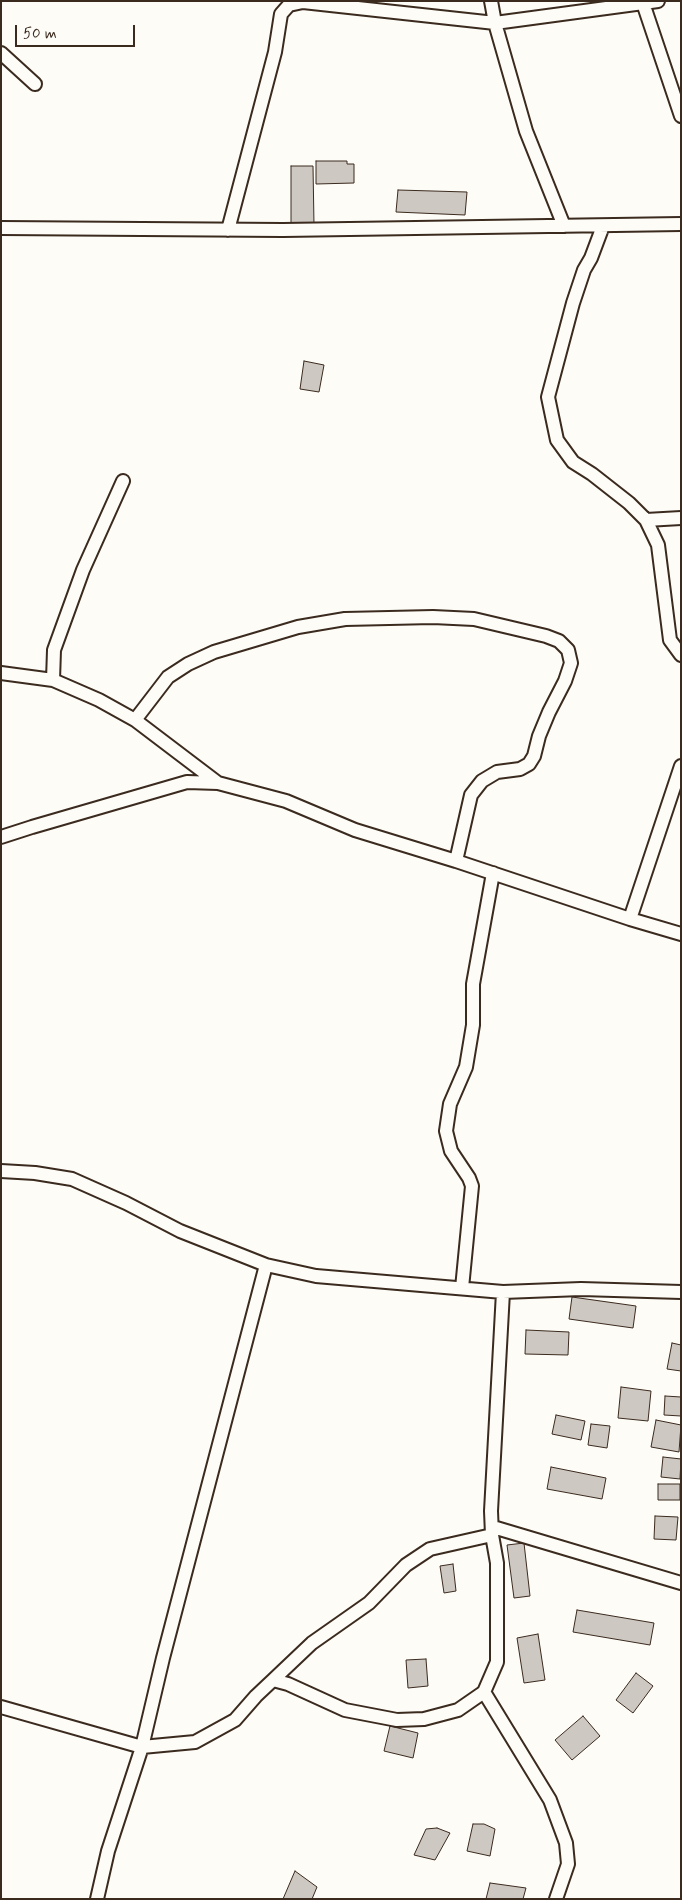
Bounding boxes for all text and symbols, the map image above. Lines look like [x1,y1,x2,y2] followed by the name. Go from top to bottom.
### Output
[18,15,138,47] scale bar
[23,24,57,44] text: 50 m

